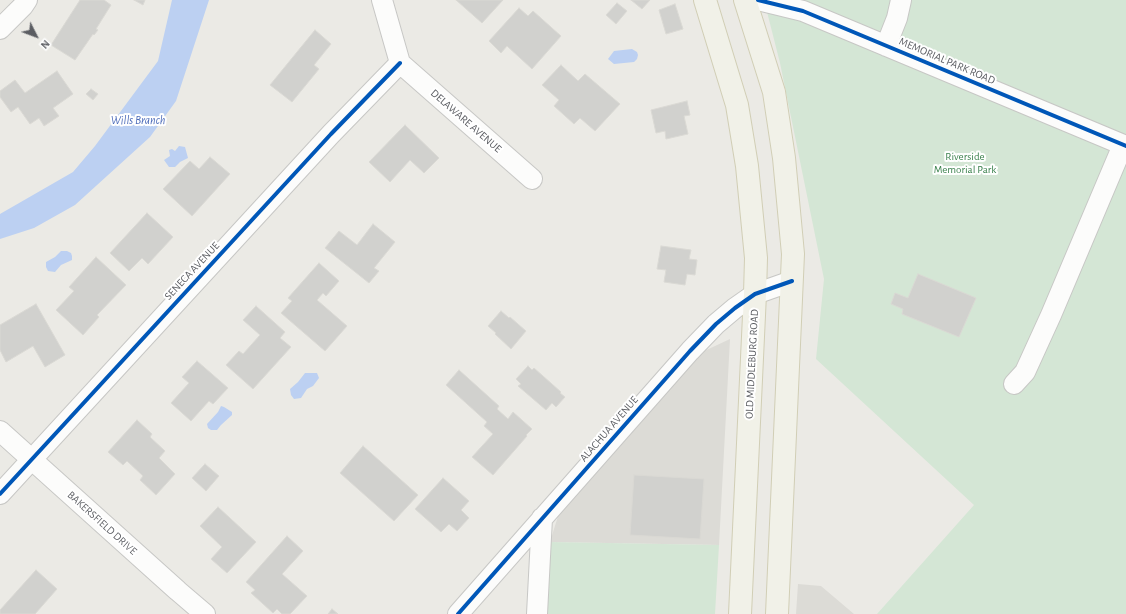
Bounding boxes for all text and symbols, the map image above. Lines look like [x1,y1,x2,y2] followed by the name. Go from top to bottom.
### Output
[16,16,56,56] north arrow
[897,35,997,87] street label: MEMORIAL PARK ROAD
[39,38,52,51] text: N
[428,87,504,155] street label: DELAWARE AVENUE
[111,113,165,127] water label: Wills Branch
[934,150,996,176] park label: Riverside Memorial Park
[162,239,222,303] street label: SENECA AVENUE
[743,309,761,419] street label: OLD MIDDLEBURG ROAD
[577,394,641,464] street label: ALACHUA AVENUE
[65,488,139,558] street label: BAKERSFIELD DRIVE

